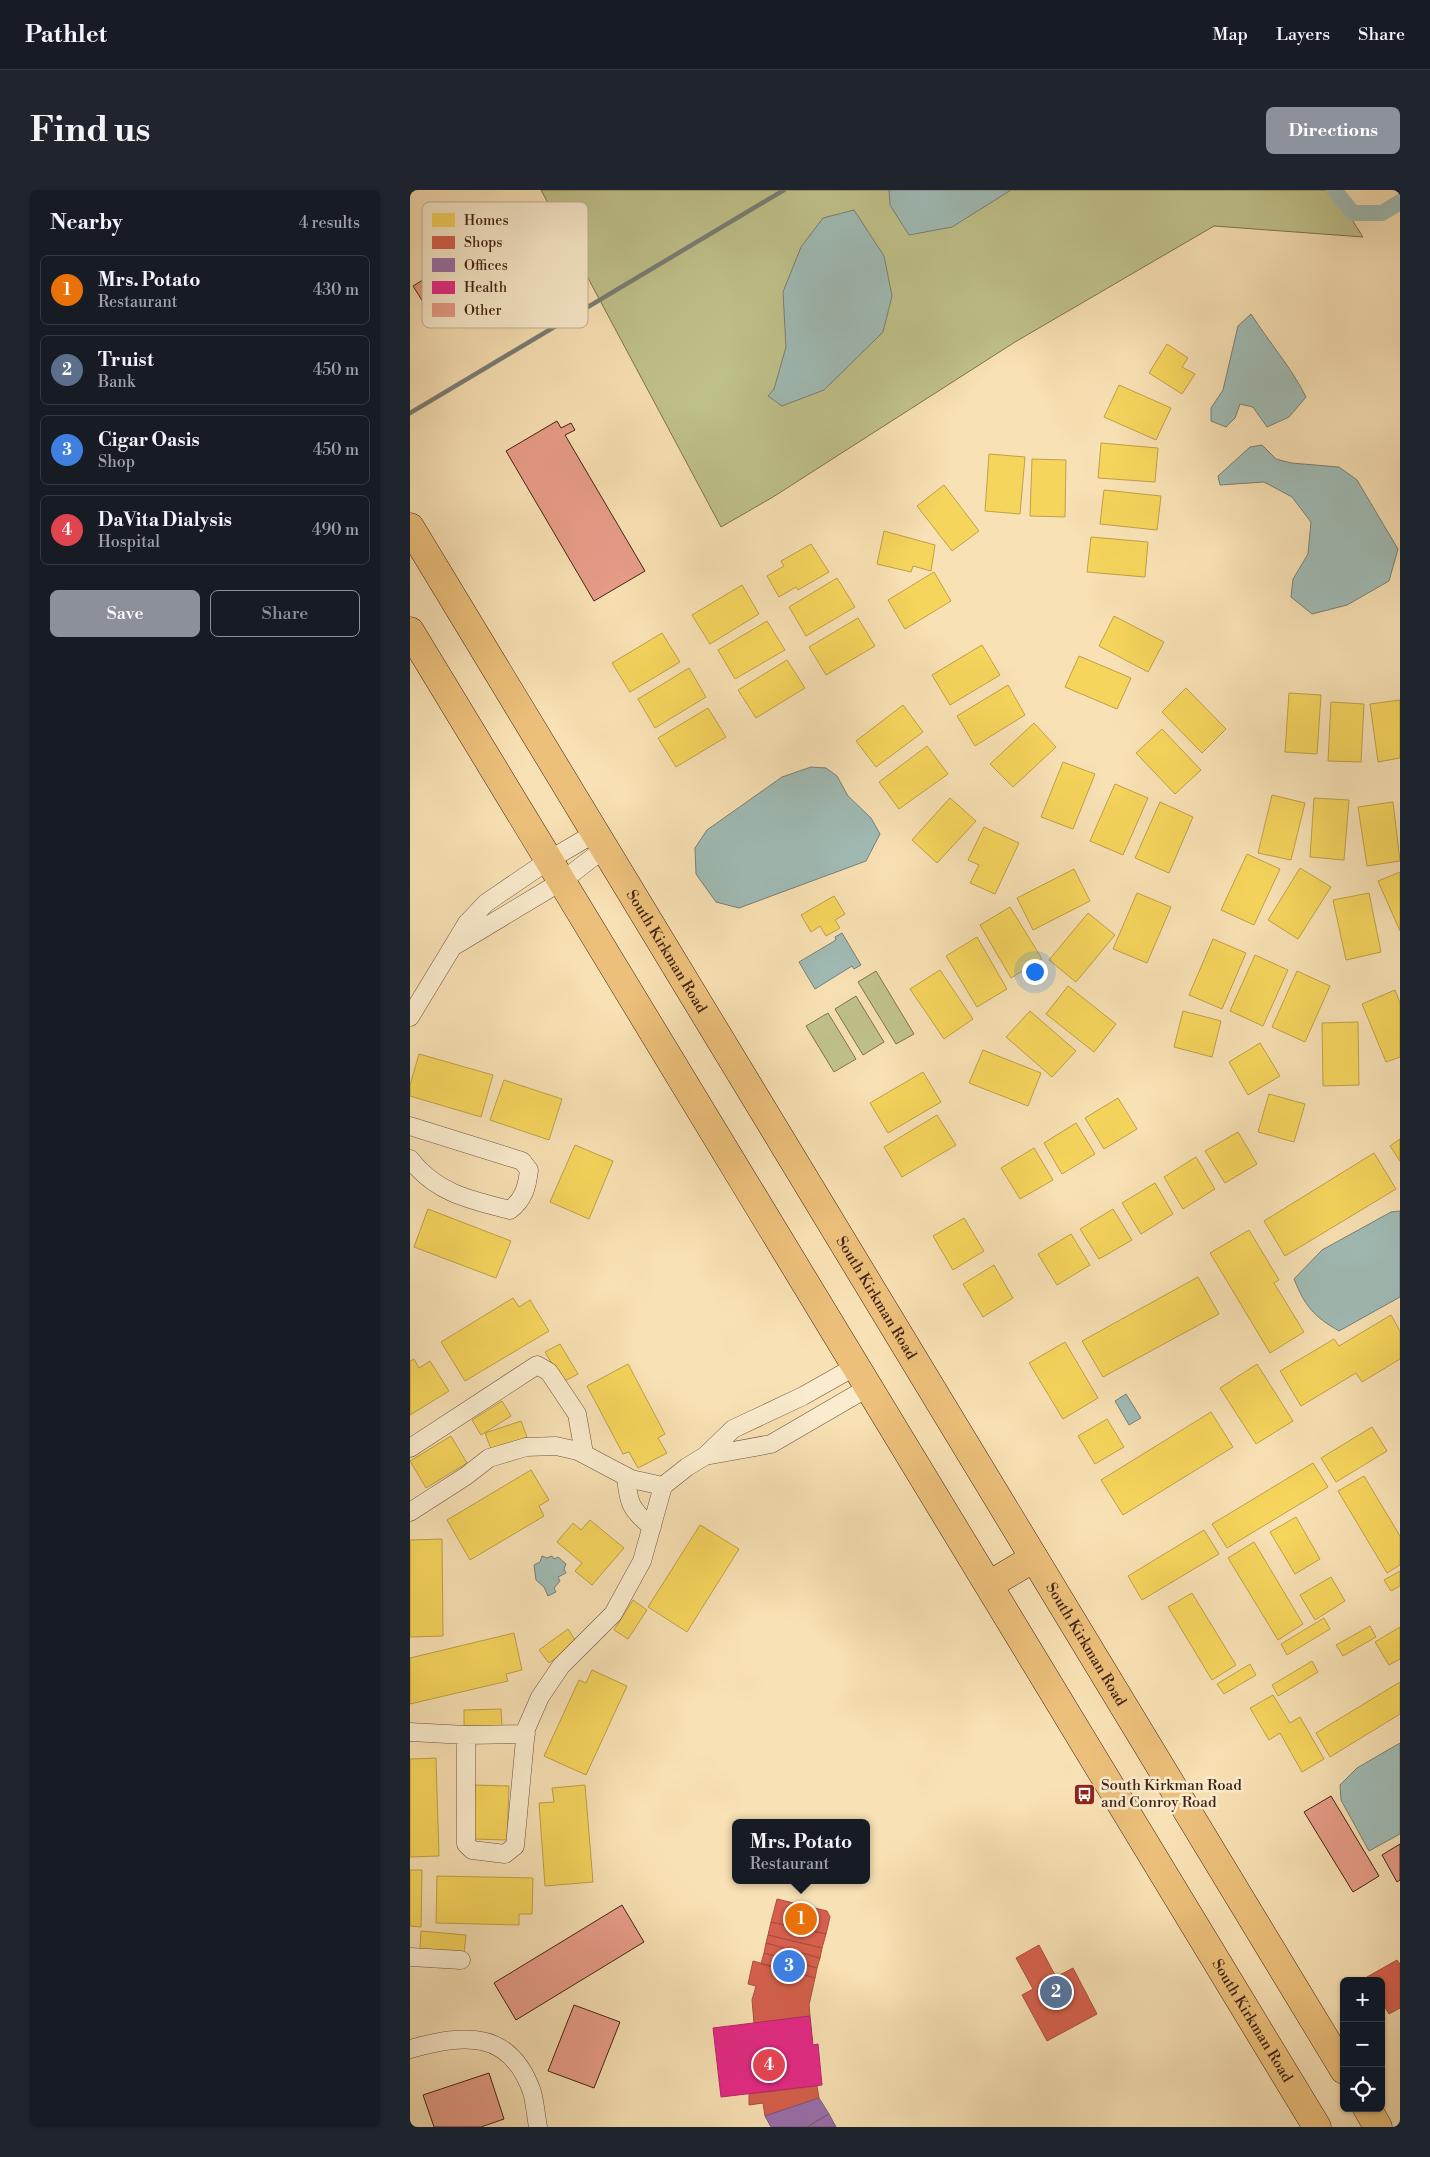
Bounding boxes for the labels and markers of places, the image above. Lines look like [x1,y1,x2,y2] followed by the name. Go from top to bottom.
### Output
[1101,1776,1242,1812] place label: South Kirkman Road and Conroy Road
[1073,1782,1097,1806] bus stop icon: South Kirkman Road and Conroy Road
[785,1900,817,1938] pin: 1
[773,1947,805,1985] pin: 3
[1040,1973,1072,2011] pin: 2
[753,2046,785,2084] pin: 4

